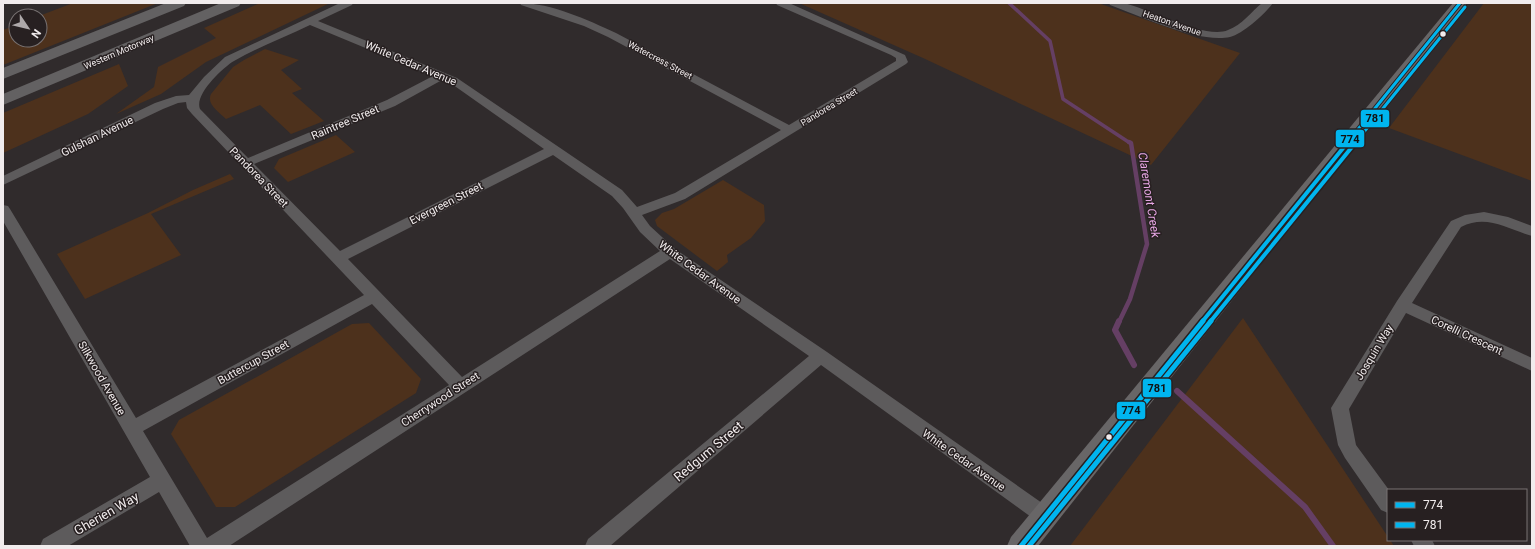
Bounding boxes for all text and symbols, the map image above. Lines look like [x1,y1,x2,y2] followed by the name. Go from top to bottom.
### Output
[8,8,48,48] north arrow
[1142,8,1203,38] street label: Heaton Avenue
[28,27,43,41] text: N
[1438,29,1448,39] unlabelled marker
[82,32,156,71] street label: Western Motorway
[363,38,459,89] street label: White Cedar Avenue
[626,39,694,81] street label: Watercress Street
[799,86,859,128] street label: Pandorea Street
[309,102,381,143] street label: Raintree Street
[1360,109,1390,128] line badge: 781
[1366,112,1384,125] text: 781
[59,113,136,160] street label: Gulshan Avenue
[1335,129,1365,148] line badge: 774
[1341,133,1360,146] text: 774
[227,145,291,210] street label: Pandorea Street
[1135,151,1163,240] water label: Claremont Creek
[408,179,485,227] street label: Evergreen Street
[656,238,743,307] street label: White Cedar Avenue
[1429,313,1505,358] street label: Corelli Crescent
[1353,321,1397,382] street label: Josquin Way
[215,337,291,387] street label: Buttercup Street
[75,339,128,418] street label: Silkwood Avenue
[399,369,482,430] street label: Cherrywood Street
[1142,378,1172,398] line badge: 781
[1148,382,1166,395] text: 781
[1116,401,1146,420] line badge: 774
[1122,404,1141,417] text: 774
[671,418,746,485] street label: Redgum Street
[920,427,1008,494] street label: White Cedar Avenue
[1104,432,1114,442] unlabelled marker
[71,489,141,538] street label: Gherien Way
[1387,489,1527,541] legend
[1423,498,1443,512] text: 774
[1423,518,1443,532] text: 781

